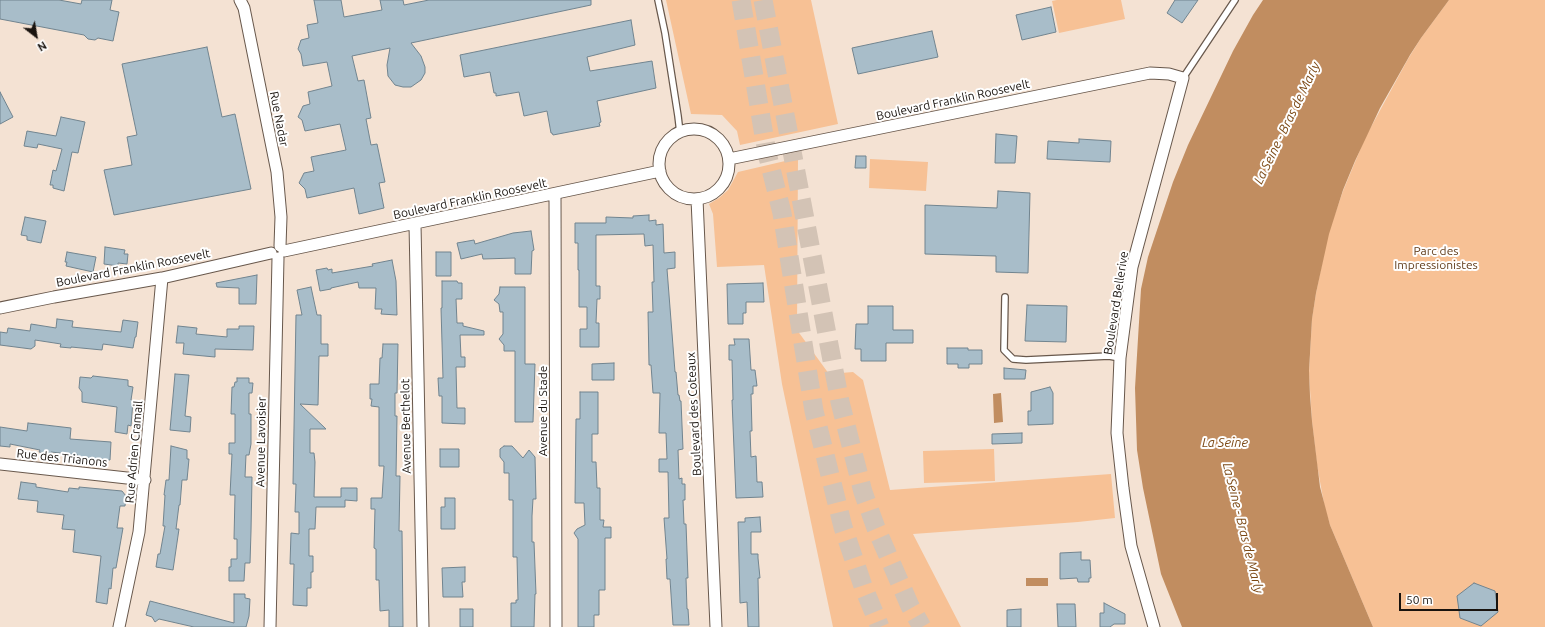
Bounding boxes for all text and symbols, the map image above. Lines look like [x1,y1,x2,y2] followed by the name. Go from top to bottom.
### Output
[16,16,56,56] north arrow
[36,39,49,54] text: N
[1251,59,1323,187] water label: La Seine - Bras de Marly
[875,77,1031,123] street label: Boulevard Franklin Roosevelt
[267,90,291,148] street label: Rue Nadar
[392,176,548,222] street label: Boulevard Franklin Roosevelt
[1394,244,1478,272] park label: Parc des Impressionistes
[55,246,211,290] street label: Boulevard Franklin Roosevelt
[1101,250,1131,356] street label: Boulevard Bellerive
[684,352,704,476] street label: Boulevard des Coteaux
[536,366,550,456] street label: Avenue du Stade
[398,378,414,474] street label: Avenue Berthelot
[253,397,269,487] street label: Avenue Lavoisier
[122,400,146,504] street label: Rue Adrien Cramail
[1202,435,1248,451] water label: La Seine
[16,446,108,470] street label: Rue des Trianons
[1219,461,1267,595] water label: La Seine - Bras de Marly
[1401,585,1500,611] scale bar
[1406,593,1433,606] text: 50 m

